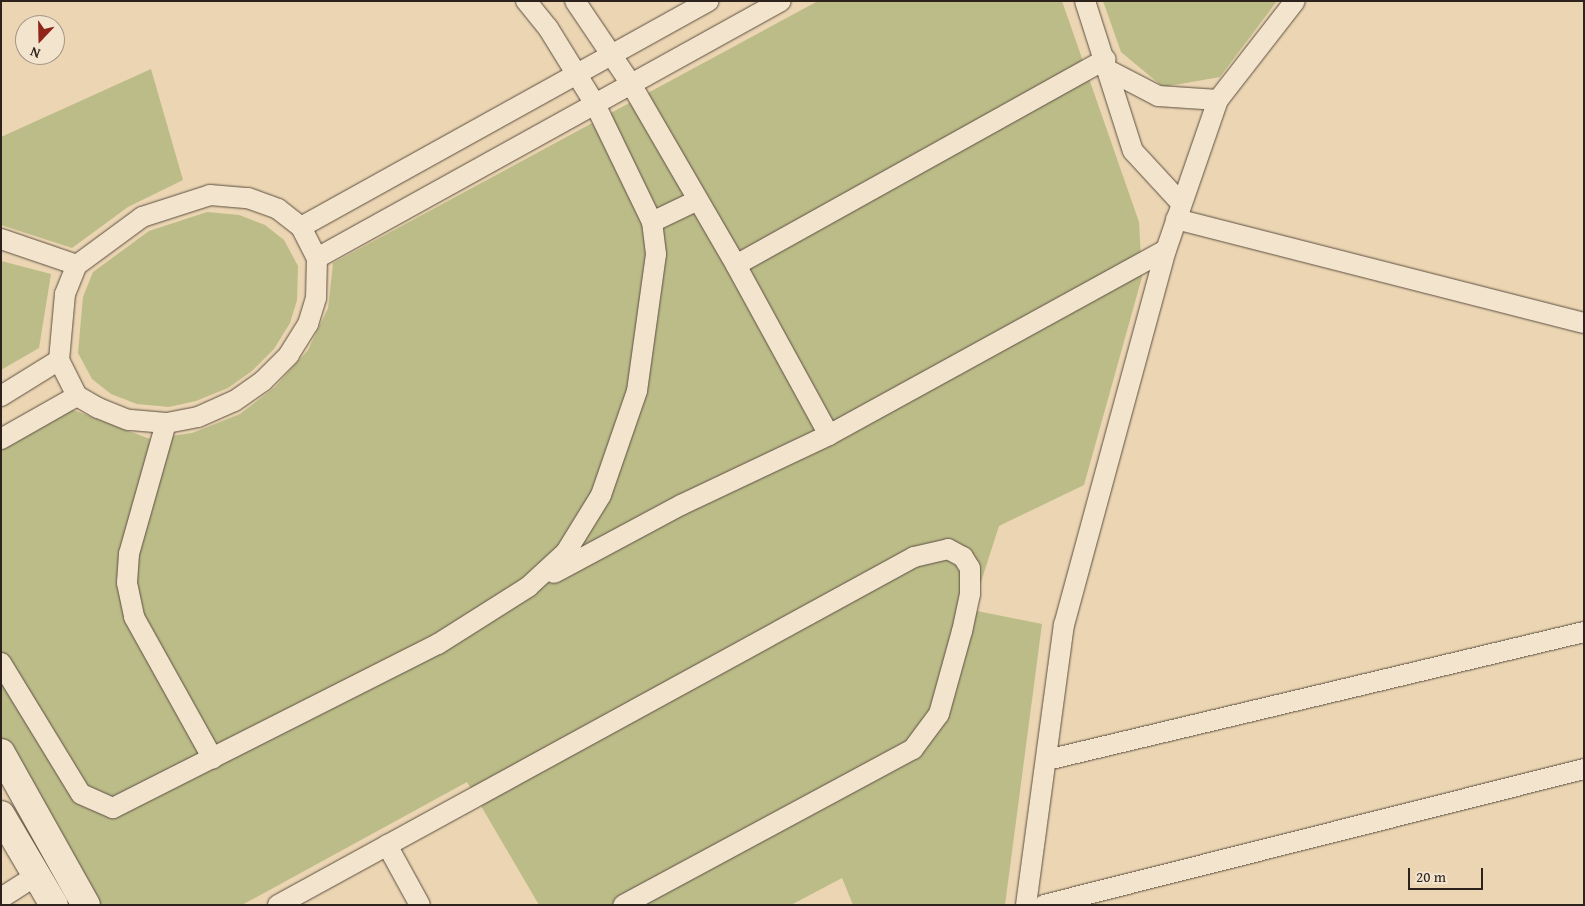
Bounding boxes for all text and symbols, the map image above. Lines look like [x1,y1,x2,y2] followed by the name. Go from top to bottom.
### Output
[15,15,65,65] north arrow
[27,42,43,64] text: N
[1410,858,1485,890] scale bar
[1416,866,1446,887] text: 20 m

